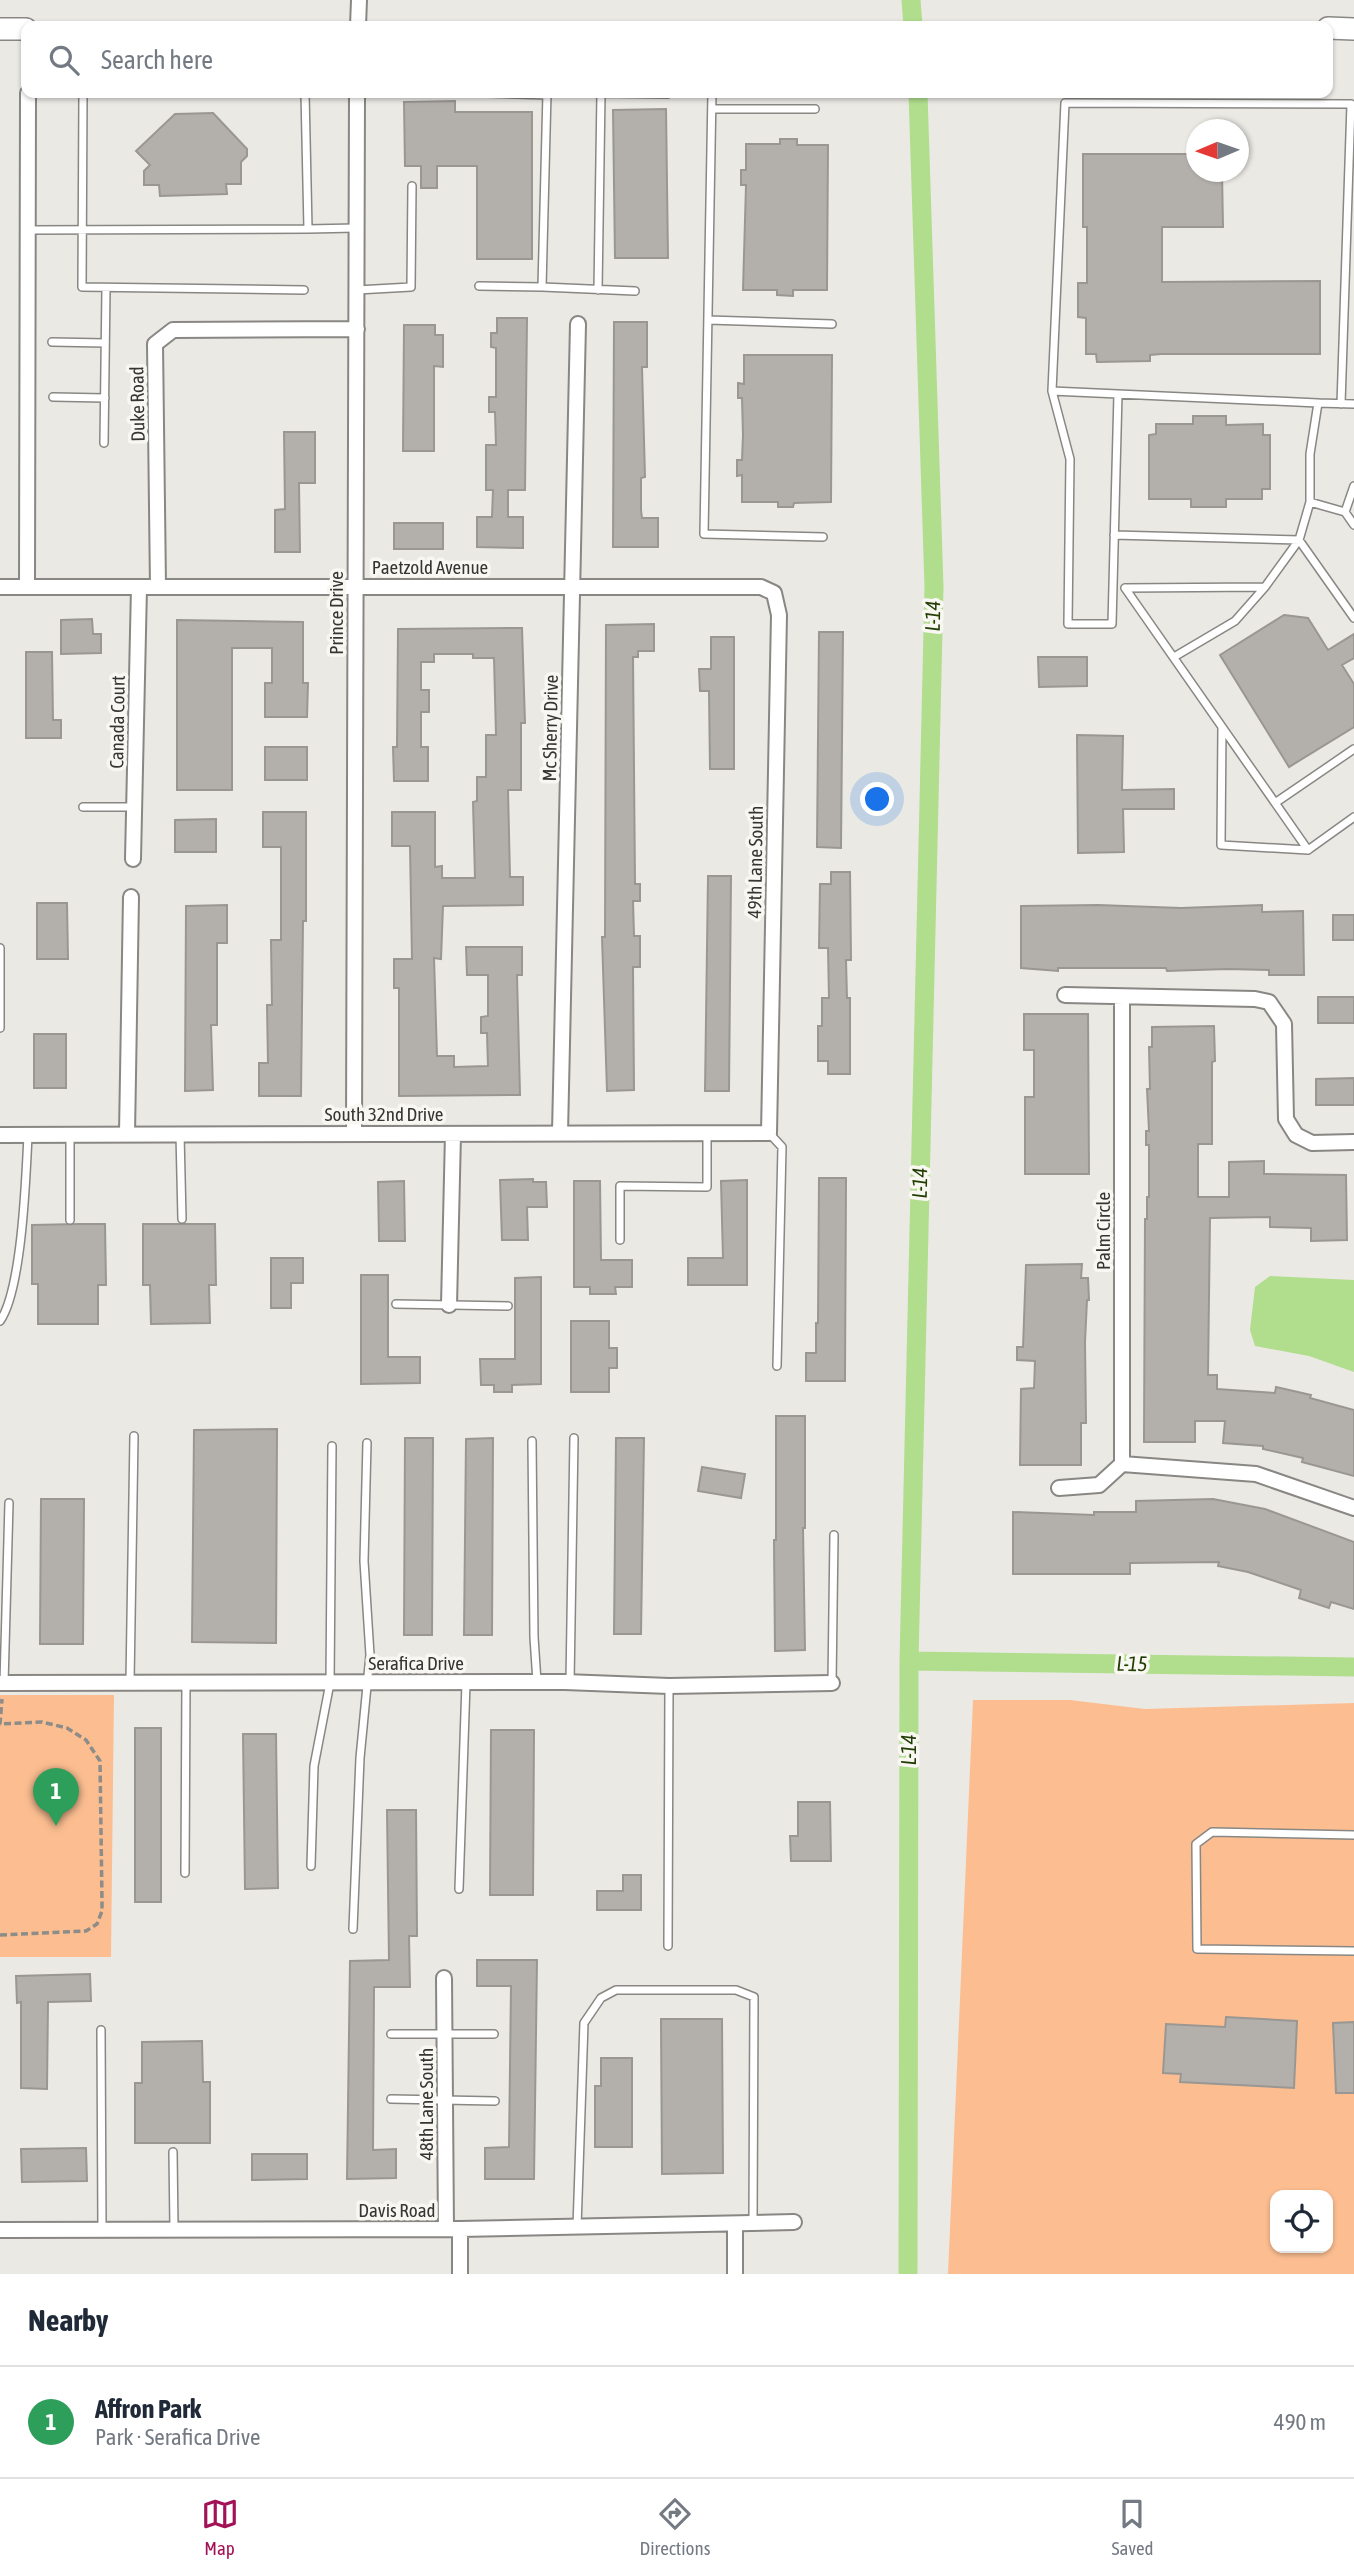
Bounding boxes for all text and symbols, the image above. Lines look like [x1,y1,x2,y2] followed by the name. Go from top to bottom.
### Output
[21,21,1333,98] search box
[45,41,83,79] icon: search
[101,45,213,75] text: Search here
[1186,119,1249,182] north arrow
[125,366,149,442] street label: Duke Road
[372,556,488,578] street label: Paetzold Avenue
[325,571,347,655] street label: Prince Drive
[920,600,944,632] water label: L-14
[538,674,562,782] street label: Mc Sherry Drive
[105,675,129,769] street label: Canada Court
[860,782,894,816] your location
[743,806,767,918] street label: 49th Lane South
[325,1103,443,1125] street label: South 32nd Drive
[907,1167,931,1199] water label: L-14
[1092,1192,1114,1270] street label: Palm Circle
[1116,1651,1148,1675] water label: L-15
[368,1652,464,1674] street label: Serafica Drive
[896,1734,920,1766] water label: L-14
[33,1768,79,1826] pin: 1
[415,2048,437,2160] street label: 48th Lane South
[1270,2190,1333,2253] map controls
[1270,2190,1333,2253] button: locate
[358,2199,436,2221] street label: Davis Road
[28,2303,108,2337] text: Nearby
[95,2394,201,2424] text: Affron Park
[46,2409,56,2435] text: 1
[1274,2409,1326,2435] text: 490 m
[95,2424,260,2450] text: Park · Serafica Drive
[201,2495,239,2559] tab: Map
[640,2495,710,2559] tab: Directions
[1111,2495,1153,2559] tab: Saved

